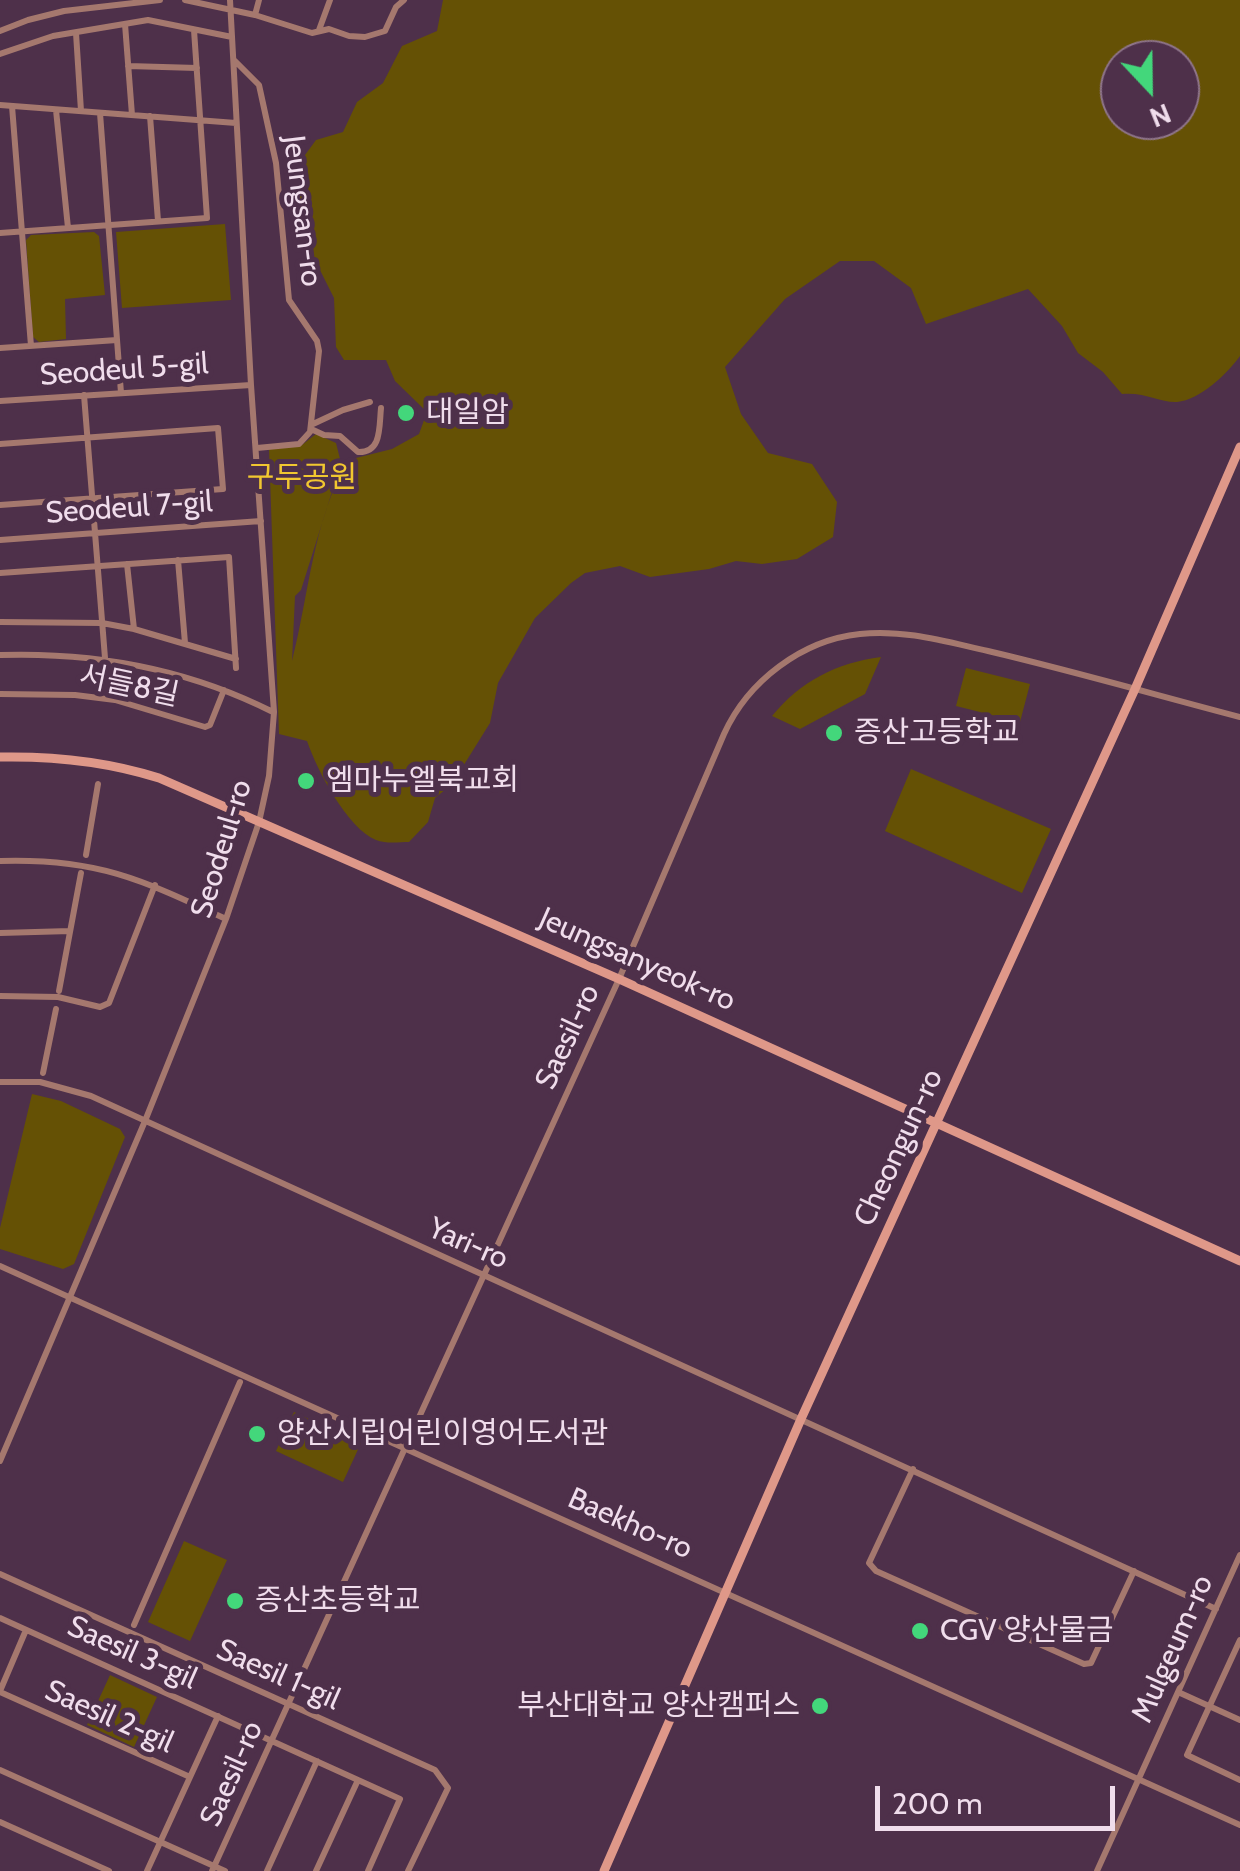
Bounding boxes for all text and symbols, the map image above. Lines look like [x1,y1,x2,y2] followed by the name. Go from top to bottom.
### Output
[1100,40,1200,140] north arrow
[1145,96,1176,135] text: N
[275,133,329,289] street label: Jeungsan-ro
[39,346,209,394] street label: Seodeul 5-gil
[426,395,509,431] place label: 대일암
[395,402,417,424] marker: 대일암
[247,460,357,496] park label: 구두공원
[44,484,214,532] street label: Seodeul 7-gil
[76,658,182,714] street label: 서들8길
[854,715,1020,751] place label: 증산고등학교
[823,722,845,744] marker: 증산고등학교
[326,763,519,799] place label: 엠마누엘북교회
[295,770,317,792] marker: 엠마누엘북교회
[184,776,260,922] street label: Seodeul-ro
[533,901,741,1019] street label: Jeungsanyeok-ro
[528,979,608,1095] street label: Saesil-ro
[847,1064,951,1232] street label: Cheongun-ro
[423,1211,513,1277] street label: Yari-ro
[277,1416,608,1452] place label: 양산시립어린이영어도서관
[246,1423,268,1445] marker: 양산시립어린이영어도서관
[562,1481,698,1567] street label: Baekho-ro
[1125,1570,1221,1728] street label: Mulgeum-ro
[255,1583,421,1619] place label: 증산초등학교
[224,1590,246,1612] marker: 증산초등학교
[62,1609,202,1697] street label: Saesil 3-gil
[940,1613,1114,1649] place label: CGV 양산물금
[909,1620,931,1642] marker: CGV 양산물금
[211,1632,345,1718] street label: Saesil 1-gil
[39,1673,179,1761] street label: Saesil 2-gil
[517,1688,800,1724] place label: 부산대학교 양산캠퍼스
[809,1695,831,1717] marker: 부산대학교 양산캠퍼스
[193,1716,271,1832] street label: Saesil-ro
[880,1766,1120,1828] scale bar
[892,1785,983,1822] text: 200 m

